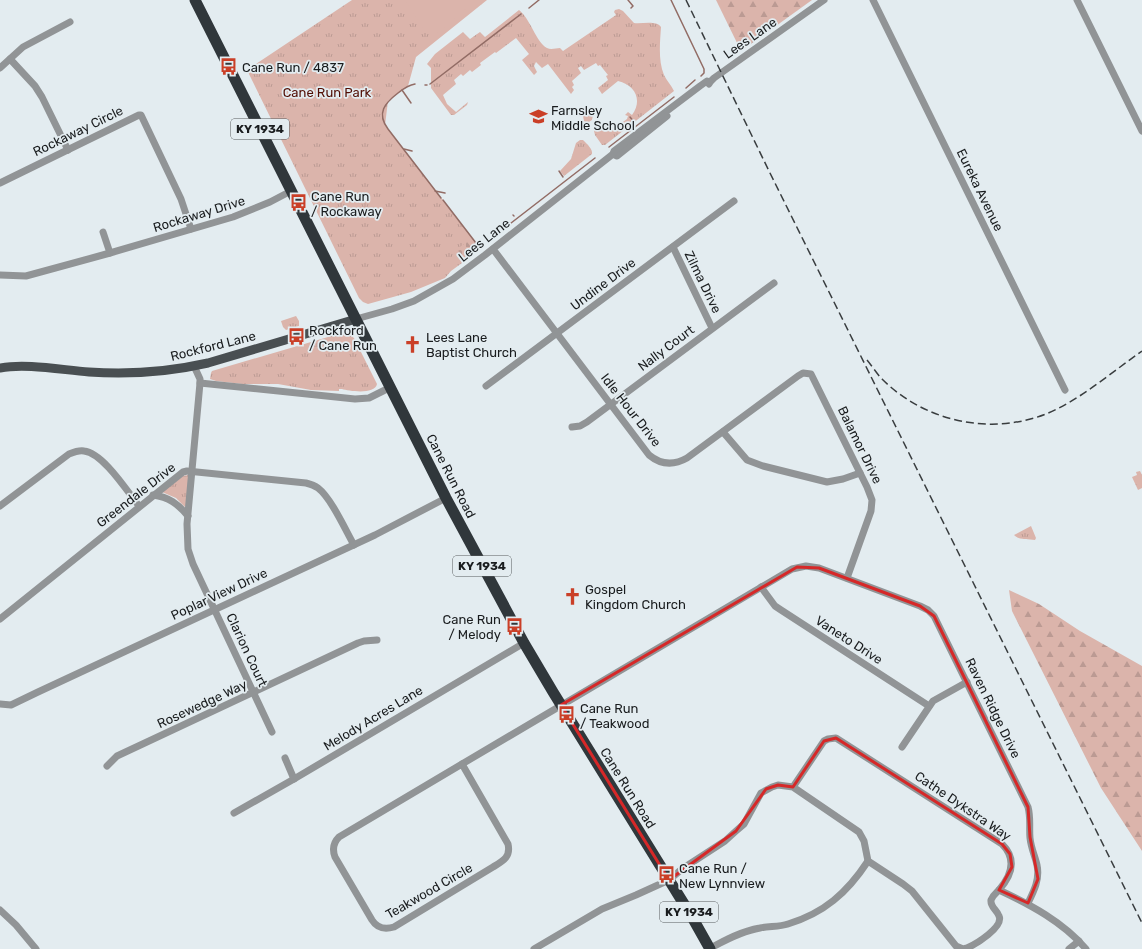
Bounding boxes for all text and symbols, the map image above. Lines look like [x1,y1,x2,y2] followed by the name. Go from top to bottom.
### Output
[721,14,779,62] street label: Lees Lane
[219,57,239,77] bus stop icon: Cane Run / 4837
[242,60,344,75] place label: Cane Run / 4837
[283,85,372,100] park label: Cane Run Park
[31,103,125,159] street label: Rockaway Circle
[551,103,635,133] place label: Farnsley Middle School
[528,107,548,127] school or university icon: Farnsley Middle School
[231,119,289,139] road number: KY 1934
[954,146,1006,234] street label: Eureka Avenue
[311,189,382,219] place label: Cane Run / Rockaway
[151,193,247,235] street label: Rockaway Drive
[288,193,308,213] bus stop icon: Cane Run / Rockaway
[455,215,513,265] street label: Lees Lane
[682,248,724,316] street label: Zilma Drive
[568,255,638,313] street label: Undine Drive
[635,322,697,374] street label: Nally Court
[309,323,377,353] place label: Rockford / Cane Run
[286,327,306,347] bus stop icon: Rockford / Cane Run
[169,328,257,364] street label: Rockford Lane
[426,330,517,360] place label: Lees Lane Baptist Church
[403,334,423,354] church icon: Lees Lane Baptist Church
[598,370,664,450] street label: Idle Hour Drive
[835,404,885,486] street label: Balamor Drive
[423,431,479,521] street label: Cane Run Road
[94,460,178,530] street label: Greendale Drive
[453,556,511,576] road number: KY 1934
[168,565,270,623] street label: Poplar View Drive
[585,582,686,613] place label: Gospel Kingdom Church
[562,586,582,606] church icon: Gospel Kingdom Church
[223,611,271,689] street label: Clarion Court
[443,612,501,642] place label: Cane Run / Melody
[813,613,885,667] street label: Vaneto Drive
[504,616,524,636] bus stop icon: Cane Run / Melody
[961,655,1024,761] street label: Raven Ridge Drive
[155,677,250,732] street label: Rosewedge Way
[321,682,425,754] street label: Melody Acres Lane
[580,701,649,731] place label: Cane Run / Teakwood
[557,705,577,725] bus stop icon: Cane Run / Teakwood
[597,745,659,831] street label: Cane Run Road
[912,768,1014,844] street label: Cathe Dykstra Way
[383,860,475,922] street label: Teakwood Circle
[679,861,765,891] place label: Cane Run / New Lynnview
[656,865,676,885] bus stop icon: Cane Run / New Lynnview
[660,902,718,922] road number: KY 1934

